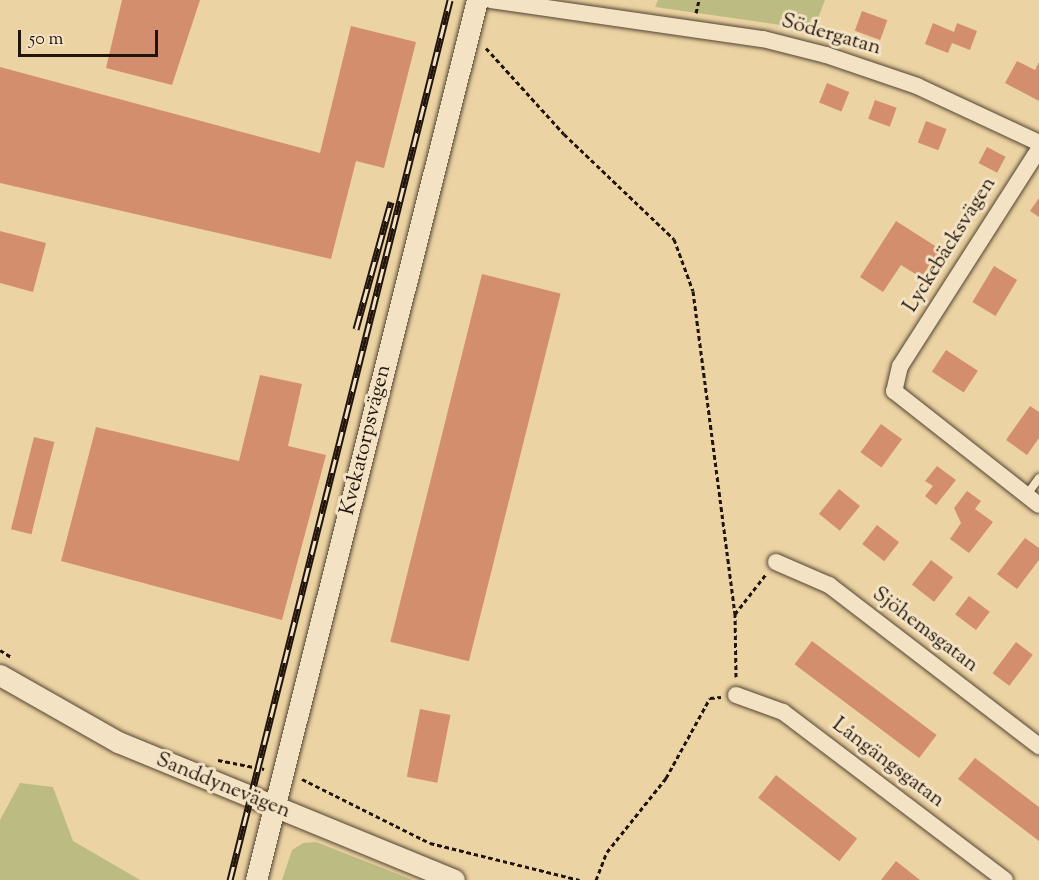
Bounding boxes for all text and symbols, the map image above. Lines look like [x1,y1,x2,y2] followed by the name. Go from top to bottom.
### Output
[778,9,884,61] street label: Södergatan
[21,18,160,56] scale bar
[29,27,63,53] text: 50 m
[898,173,1002,317] street label: Lyckebäcksvägen
[335,362,397,518] street label: Kvekatorpsvägen
[867,582,983,678] street label: Sjöhemsgatan
[827,713,949,813] street label: Långängsgatan
[152,748,294,824] street label: Sanddynevägen

